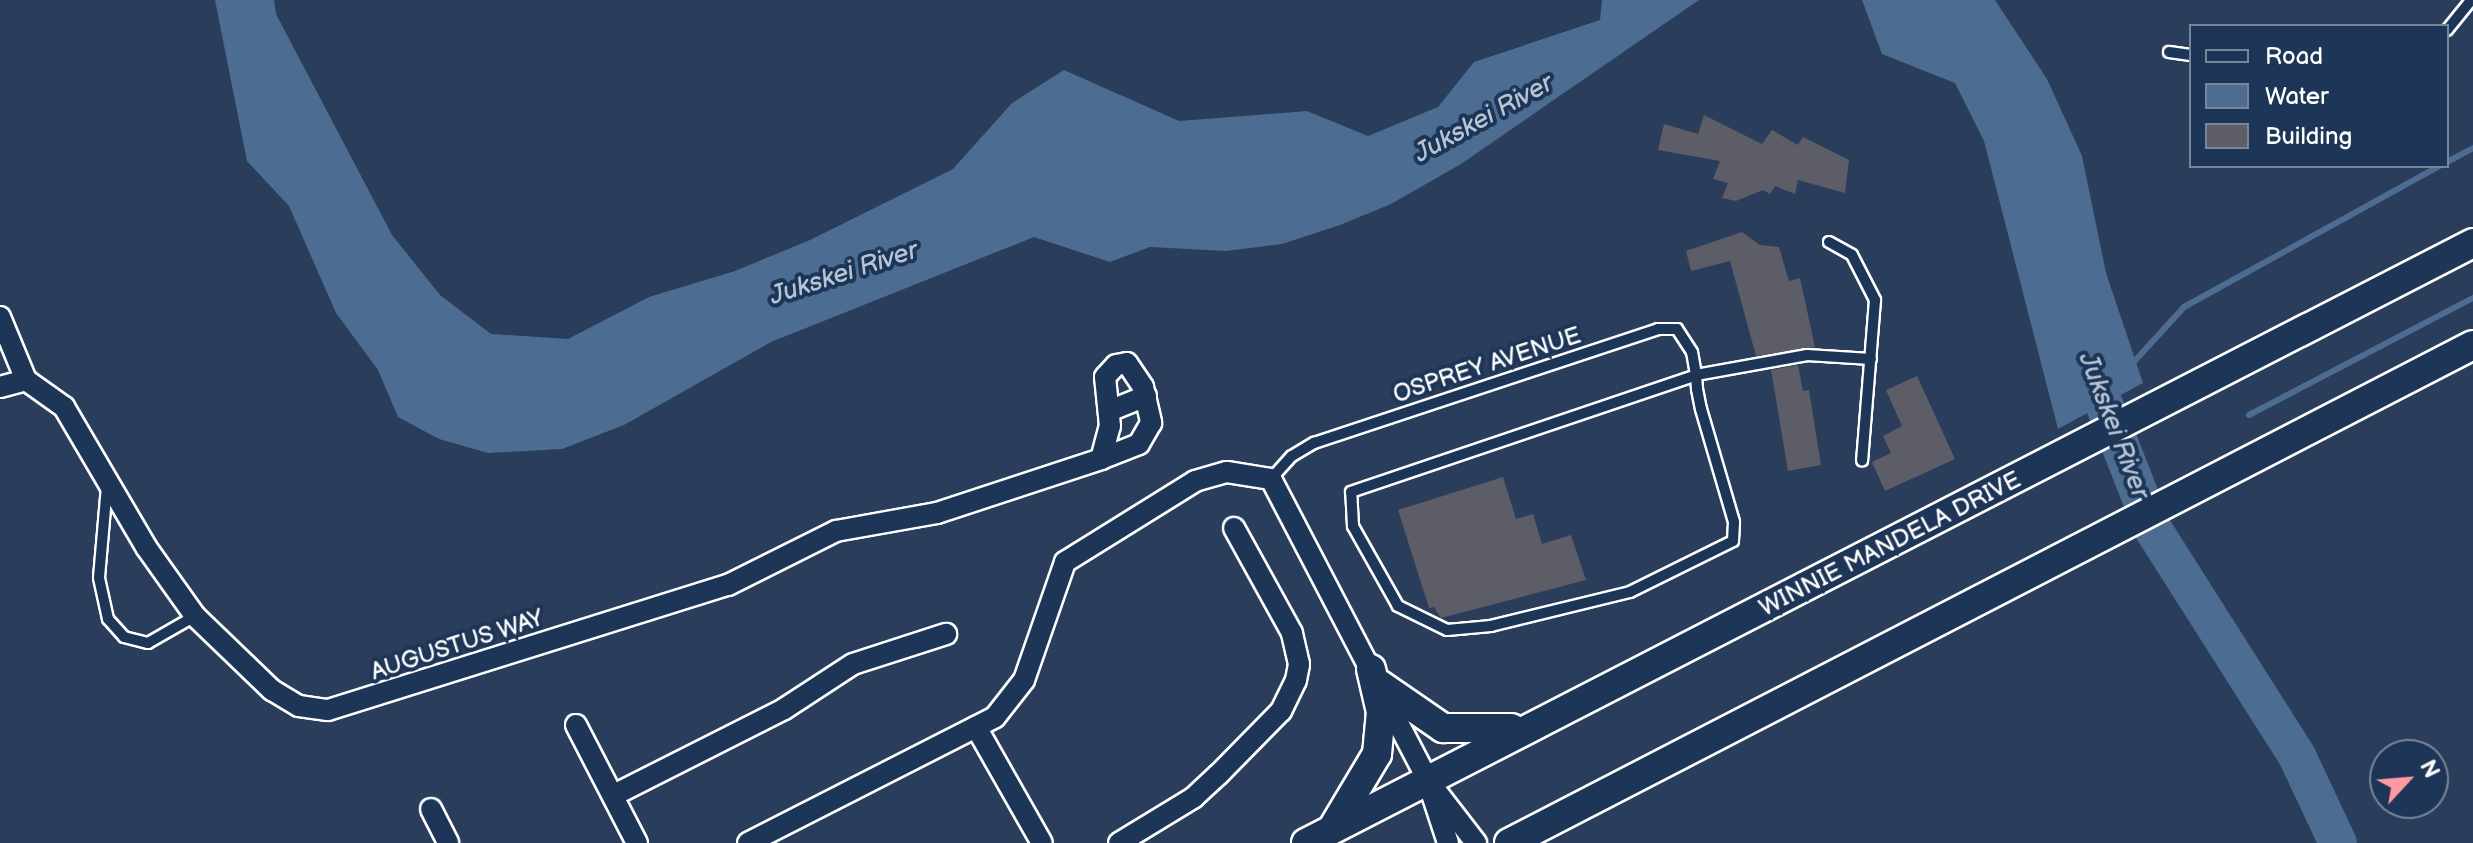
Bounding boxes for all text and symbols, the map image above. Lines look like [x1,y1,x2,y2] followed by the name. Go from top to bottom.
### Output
[2189,24,2449,168] legend
[2265,42,2323,71] text: Road
[1409,68,1559,170] water label: Jukskei River
[2265,82,2329,111] text: Water
[2265,122,2352,151] text: Building
[766,235,922,313] water label: Jukskei River
[1389,321,1585,409] street label: OSPREY AVENUE
[2071,348,2155,504] water label: Jukskei River
[1755,465,2025,623] street label: WINNIE MANDELA DRIVE
[367,603,547,687] street label: AUGUSTUS WAY
[2369,739,2449,819] north arrow
[2413,756,2445,782] text: N

